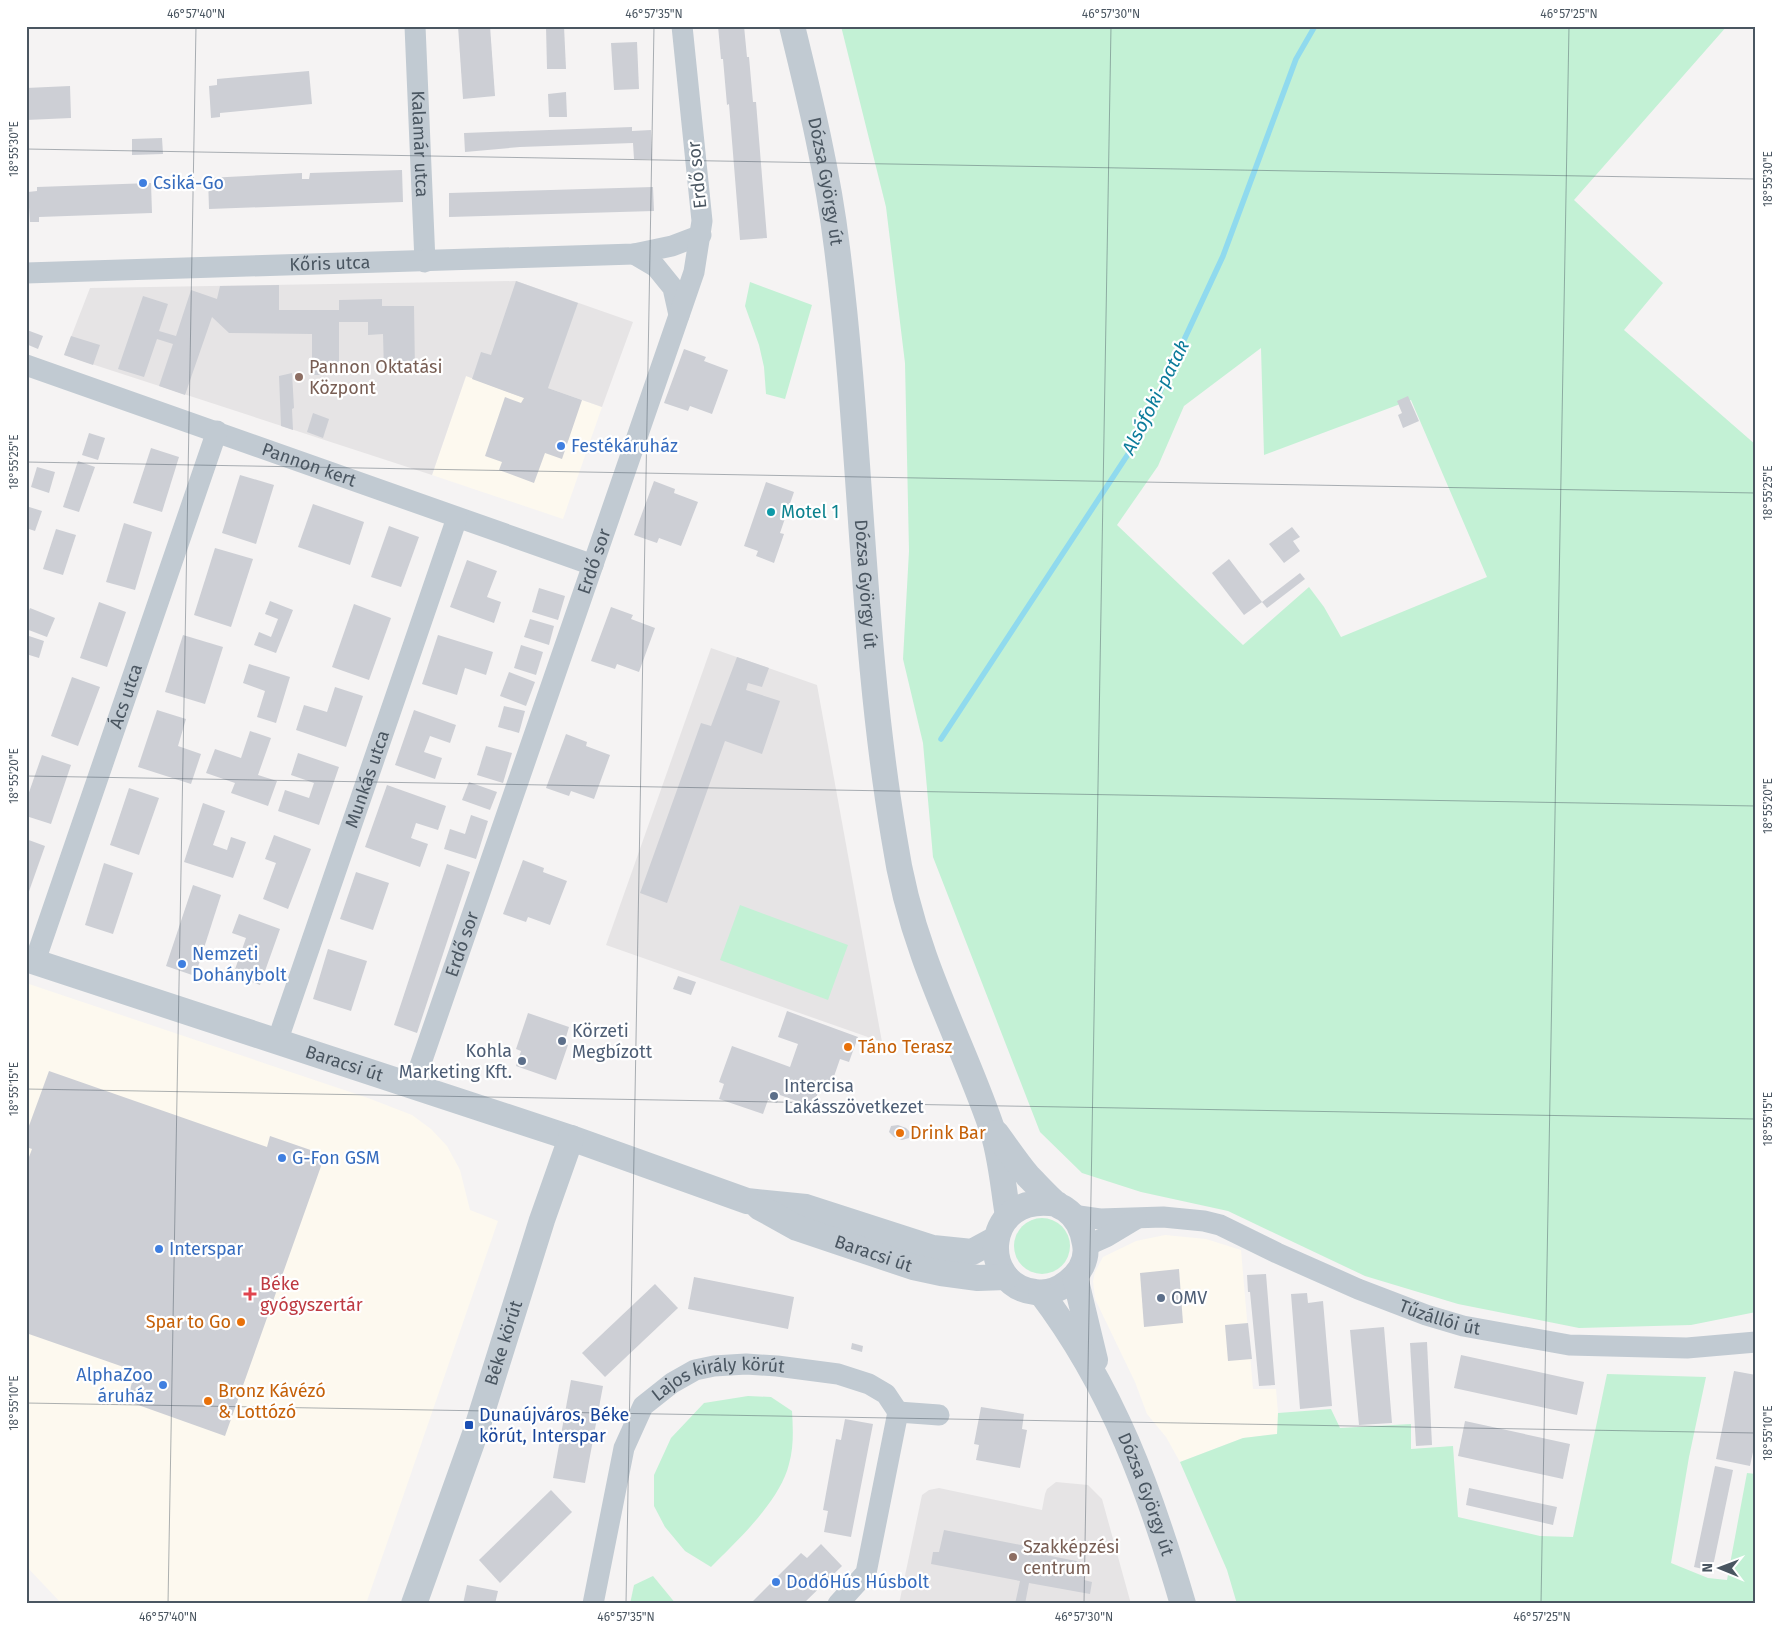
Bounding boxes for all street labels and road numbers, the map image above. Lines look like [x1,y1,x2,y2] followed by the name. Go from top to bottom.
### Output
[407,90,433,198] street label: Kalamár utca
[803,115,848,247] street label: Dózsa György út
[683,140,711,210] street label: Erdő sor
[289,251,371,276] street label: Kőris utca
[259,438,360,492] street label: Pannon kert
[850,519,882,650] street label: Dózsa György út
[573,526,616,597] street label: Erdő sor
[104,661,147,731] street label: Ács utca
[340,727,394,831] street label: Munkás utca
[440,909,483,980] street label: Erdő sor
[302,1040,387,1087] street label: Baracsi út
[832,1230,916,1277] street label: Baracsi út
[1396,1295,1483,1340] street label: Tűzállói út
[480,1297,527,1388] street label: Béke körút
[647,1353,787,1406] street label: Lajos király körút
[1113,1429,1179,1559] street label: Dózsa György út

